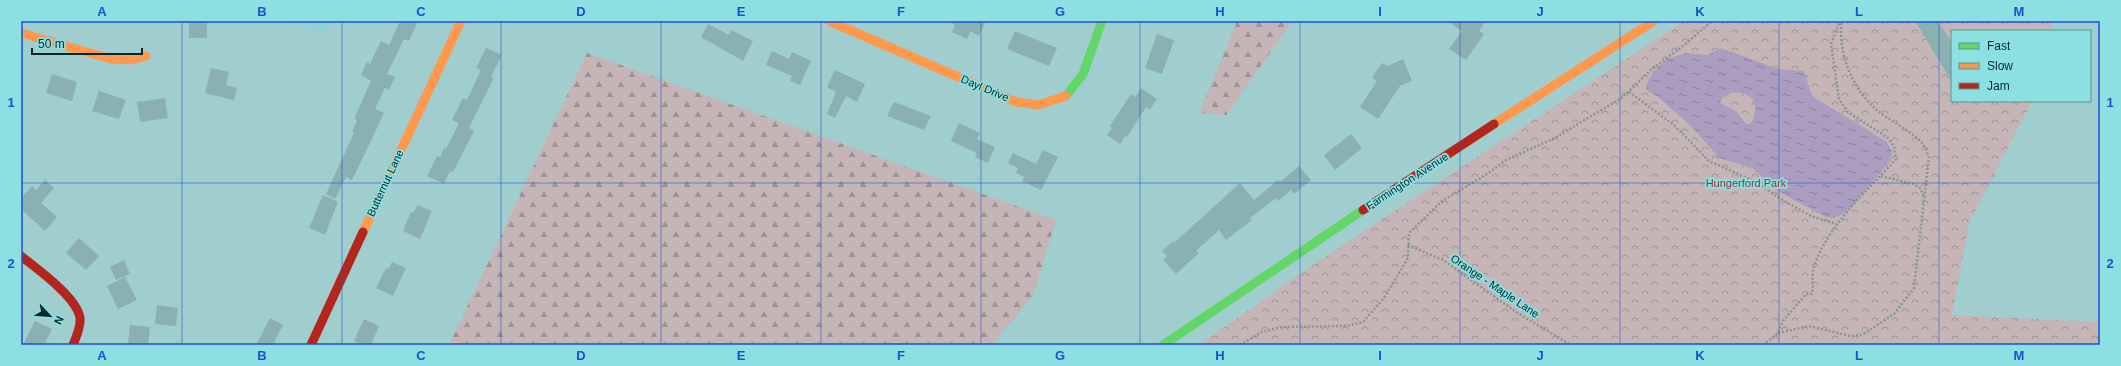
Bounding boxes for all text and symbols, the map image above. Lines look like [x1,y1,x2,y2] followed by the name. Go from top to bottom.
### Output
[97,4,107,19] text: A
[257,4,267,19] text: B
[416,4,426,19] text: C
[576,4,586,19] text: D
[737,4,746,19] text: E
[897,4,905,19] text: F
[1055,4,1065,19] text: G
[1215,4,1225,19] text: H
[1378,4,1382,19] text: I
[1536,4,1544,19] text: J
[1695,4,1705,19] text: K
[1855,4,1863,19] text: L
[2014,4,2024,19] text: M
[32,30,142,56] scale bar
[1951,30,2091,102] legend
[38,37,65,51] text: 50 m
[1987,39,2011,53] text: Fast
[1987,59,2013,73] text: Slow
[959,73,1011,103] street label: Dayl Drive
[1987,79,2010,93] text: Jam
[7,95,15,110] text: 1
[2106,95,2114,110] text: 1
[364,148,406,218] street label: Butternut Lane
[1364,150,1450,212] street label: Farmington Avenue
[1706,177,1787,189] park label: Hungerford Park
[1449,252,1541,320] street label: Orange - Maple Lane
[7,256,15,271] text: 2
[2106,256,2114,271] text: 2
[30,296,70,336] north arrow
[52,314,66,327] text: N
[97,348,107,363] text: A
[257,348,267,363] text: B
[416,348,426,363] text: C
[576,348,586,363] text: D
[737,348,746,363] text: E
[897,348,905,363] text: F
[1055,348,1065,363] text: G
[1215,348,1225,363] text: H
[1378,348,1382,363] text: I
[1536,348,1544,363] text: J
[1695,348,1705,363] text: K
[1855,348,1863,363] text: L
[2014,348,2024,363] text: M

